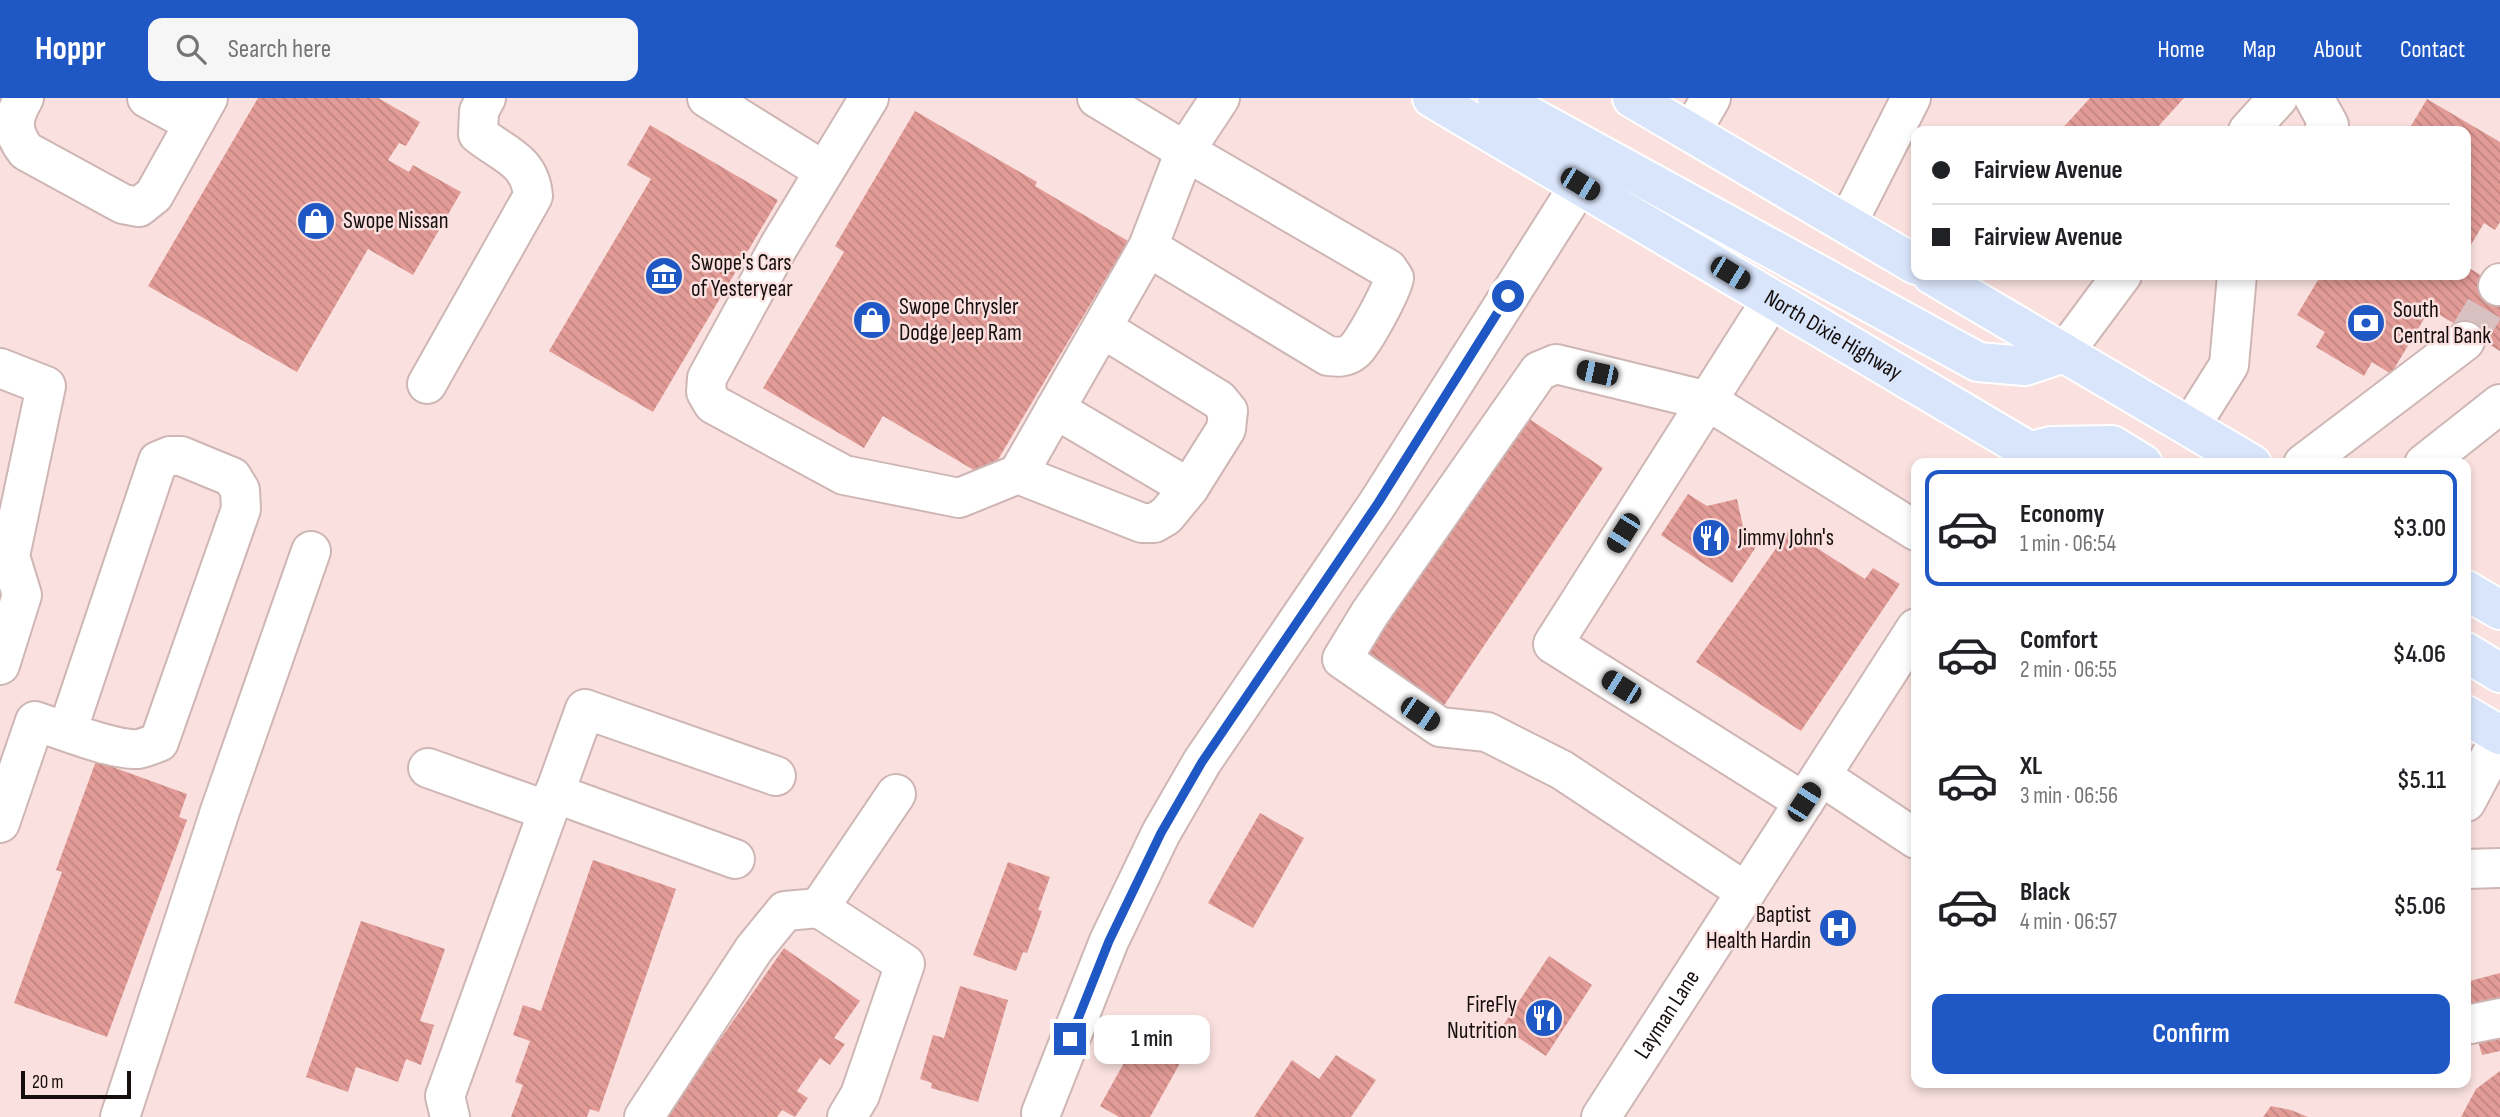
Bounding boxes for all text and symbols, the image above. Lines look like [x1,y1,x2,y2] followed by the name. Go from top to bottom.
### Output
[148,18,638,81] search box
[35,29,106,69] text: Hoppr
[172,30,210,68] icon: search
[228,34,331,65] text: Search here
[2157,35,2205,64] text: Home
[2243,35,2276,64] text: Map
[2314,35,2362,64] text: About
[2400,35,2465,64] text: Contact
[1974,155,2123,186] text: Fairview Avenue
[1557,164,1604,204] car
[295,200,337,242] shop icon: Swope Nissan
[343,207,449,235] place label: Swope Nissan
[1974,222,2123,253] text: Fairview Avenue
[691,249,793,303] place label: Swope's Cars of Yesteryear
[1707,253,1754,293] car
[643,255,685,297] museum icon: Swope's Cars of Yesteryear
[1492,280,1524,312] route start
[1759,284,1907,387] street label: North Dixie Highway
[899,293,1022,347] place label: Swope Chrysler Dodge Jeep Ram
[2393,296,2491,350] place label: South Central Bank
[851,299,893,341] shop icon: Swope Chrysler Dodge Jeep Ram
[2345,302,2387,344] bank icon: South Central Bank
[1575,358,1620,388] car
[1936,497,1999,560] icon: car
[2020,499,2104,530] text: Economy
[1603,510,1644,556] car
[2393,513,2446,544] text: $3.00
[1690,517,1732,559] restaurant icon: Jimmy John's
[1737,524,1834,552] place label: Jimmy John's
[2020,530,2116,558] text: 1 min · 06:54
[1936,623,1999,686] icon: car
[2020,625,2098,656] text: Comfort
[2392,639,2446,670] text: $4.06
[2020,656,2117,684] text: 2 min · 06:55
[1598,667,1645,707] car
[1397,694,1444,734] car
[1936,749,1999,812] icon: car
[2020,751,2042,782] text: XL
[2397,765,2446,796] text: $5.11
[1784,779,1825,825] car
[2020,782,2118,810] text: 3 min · 06:56
[1936,875,1999,938] icon: car
[2020,877,2070,908] text: Black
[2393,891,2446,922] text: $5.06
[1706,901,1811,955] place label: Baptist Health Hardin
[1817,907,1859,949] hospital icon: Baptist Health Hardin
[2020,908,2117,936] text: 4 min · 06:57
[1628,965,1706,1064] street label: Layman Lane
[1447,991,1517,1045] place label: FireFly Nutrition
[1932,994,2450,1074] button: Confirm
[1523,997,1565,1039] restaurant icon: FireFly Nutrition
[1094,1014,1210,1063] callout: 1 min
[1054,1023,1086,1055] route end
[1131,1025,1173,1053] text: 1 min
[21,1068,131,1100] scale bar
[32,1071,64,1094] text: 20 m

